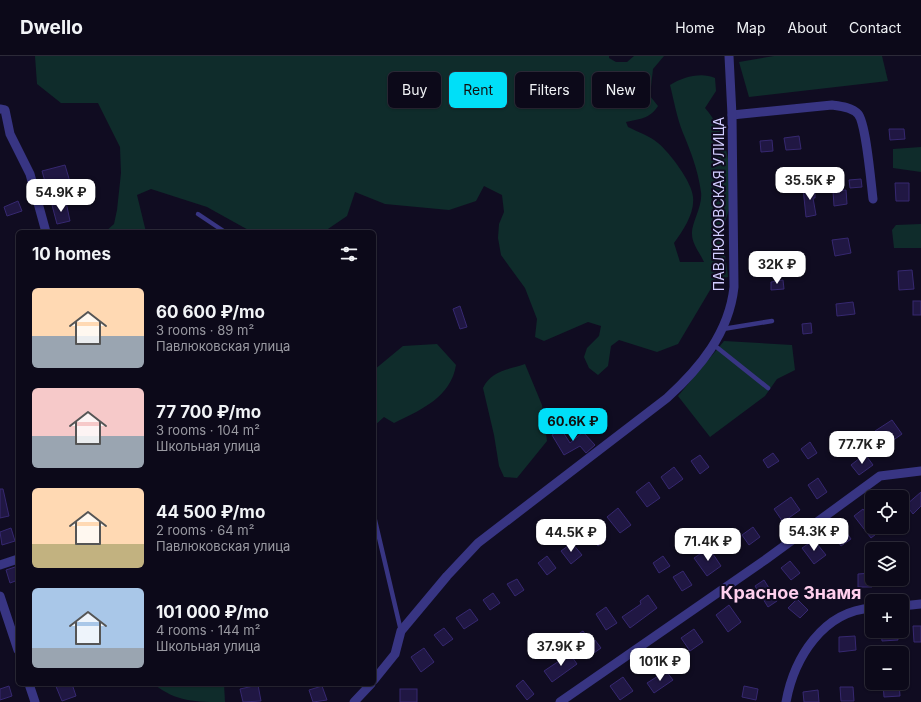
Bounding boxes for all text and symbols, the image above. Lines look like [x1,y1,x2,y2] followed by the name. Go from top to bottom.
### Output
[20,16,83,39] text: Dwello
[675,19,714,36] text: Home
[736,19,766,36] text: Map
[788,19,827,36] text: About
[849,19,901,36] text: Contact
[388,72,441,108] chip: Buy
[449,72,507,108] chip: Rent
[515,72,584,108] chip: Filters
[592,72,650,108] chip: New
[710,116,727,291] street label: ПАВЛЮКОВСКАЯ УЛИЦА
[773,167,847,201] pin: 35.5K ₽
[784,172,836,188] text: 35.5K ₽
[24,179,98,213] pin: 54.9K ₽
[35,184,87,200] text: 54.9K ₽
[338,243,360,265] icon: filters
[32,244,111,264] text: 10 homes
[749,251,805,285] pin: 32K ₽
[758,256,796,272] text: 32K ₽
[156,302,265,322] text: 60 600 ₽/mo
[64,304,112,352] icon: home
[156,322,254,338] text: 3 rooms · 89 m²
[156,338,290,354] text: Павлюковская улица
[156,402,261,422] text: 77 700 ₽/mo
[64,404,112,452] icon: home
[536,408,610,442] pin: 60.6K ₽
[547,413,599,429] text: 60.6K ₽
[156,422,260,438] text: 3 rooms · 104 m²
[825,431,899,465] pin: 77.7K ₽
[838,436,886,452] text: 77.7K ₽
[156,438,261,454] text: Школьная улица
[865,490,909,690] map controls
[865,490,909,534] button: locate
[156,502,265,522] text: 44 500 ₽/mo
[64,504,112,552] icon: home
[777,518,851,552] pin: 54.3K ₽
[534,519,608,553] pin: 44.5K ₽
[156,522,254,538] text: 2 rooms · 64 m²
[788,523,840,539] text: 54.3K ₽
[545,524,597,540] text: 44.5K ₽
[671,528,745,562] pin: 71.4K ₽
[684,533,732,549] text: 71.4K ₽
[156,538,290,554] text: Павлюковская улица
[865,542,909,586] button: layers
[720,582,862,603] district label: Красное Знамя
[865,594,909,638] button: +
[156,602,269,622] text: 101 000 ₽/mo
[64,604,112,652] icon: home
[156,622,261,638] text: 4 rooms · 144 m²
[524,633,598,667] pin: 37.9K ₽
[156,638,261,654] text: Школьная улица
[536,638,586,654] text: 37.9K ₽
[865,646,909,690] button: −
[627,648,693,682] pin: 101K ₽
[639,653,681,669] text: 101K ₽

